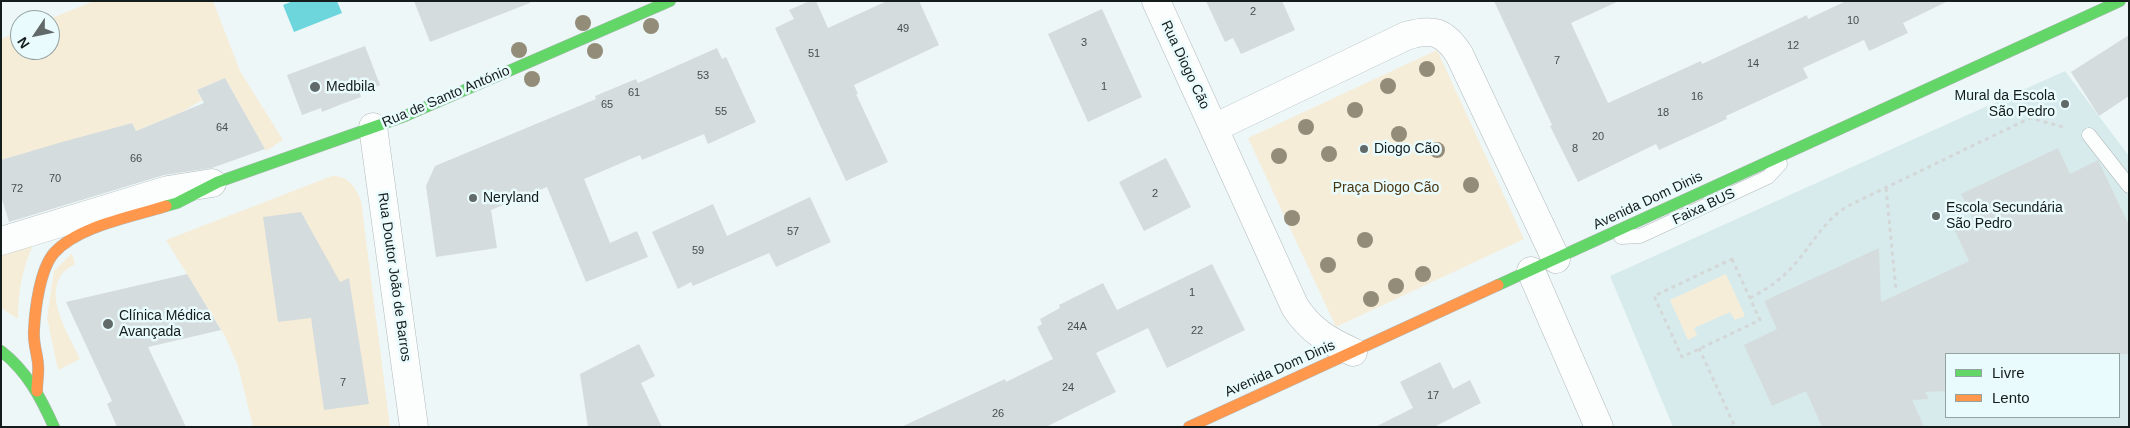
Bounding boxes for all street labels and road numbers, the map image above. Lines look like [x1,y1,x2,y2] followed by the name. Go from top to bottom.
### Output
[1157,18,1213,112] street label: Rua Diogo Cão
[380,63,512,131] street label: Rua de Santo António
[1591,168,1705,234] street label: Avenida Dom Dinis
[1670,185,1738,229] street label: Faixa BUS
[374,191,414,363] street label: Rua Doutor João de Barros
[1222,337,1338,401] street label: Avenida Dom Dinis

